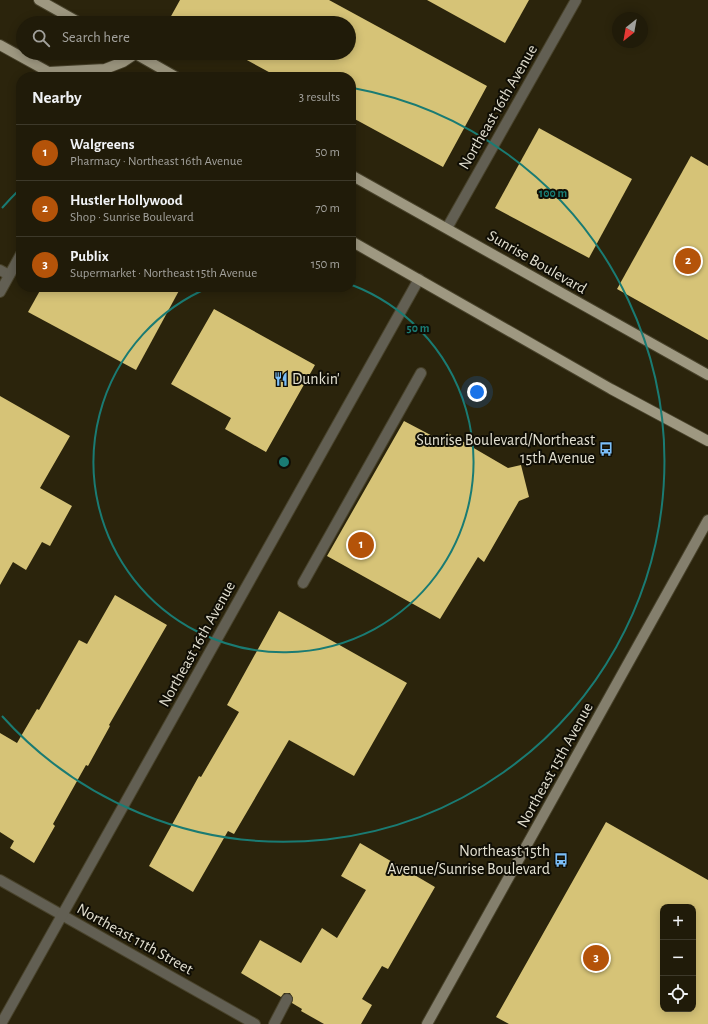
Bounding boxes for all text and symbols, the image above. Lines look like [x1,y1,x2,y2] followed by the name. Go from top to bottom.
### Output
[612,12,648,48] north arrow
[16,16,356,60] search box
[30,27,52,49] icon: search
[62,30,130,45] text: Search here
[456,42,540,172] street label: Northeast 16th Avenue
[32,89,82,106] text: Nearby
[299,91,340,104] text: 3 results
[70,137,134,152] text: Walgreens
[43,146,47,159] text: 1
[315,146,340,159] text: 50 m
[70,155,242,168] text: Pharmacy · Northeast 16th Avenue
[539,187,567,199] text: 100 m
[70,193,183,208] text: Hustler Hollywood
[42,202,48,215] text: 2
[315,202,340,215] text: 70 m
[70,211,194,224] text: Shop · Sunrise Boulevard
[485,227,589,297] street label: Sunrise Boulevard
[675,246,701,276] pin: 2
[70,249,109,264] text: Publix
[42,258,48,271] text: 3
[311,258,340,271] text: 150 m
[70,267,257,280] text: Supermarket · Northeast 15th Avenue
[407,322,430,334] text: 50 m
[273,371,289,387] restaurant icon: Dunkin'
[292,371,340,387] place label: Dunkin'
[467,382,487,402] your location
[416,432,595,466] place label: Sunrise Boulevard/Northeast 15th Avenue
[598,441,614,457] bus stop icon: Sunrise Boulevard/Northeast 15th Avenue
[277,455,291,469] centre of rings
[348,530,374,560] pin: 1
[156,578,238,710] street label: Northeast 16th Avenue
[514,700,596,830] street label: Northeast 15th Avenue
[387,843,550,877] place label: Northeast 15th Avenue/Sunrise Boulevard
[553,852,569,868] bus stop icon: Northeast 15th Avenue/Sunrise Boulevard
[74,900,196,978] street label: Northeast 11th Street
[660,904,696,1012] map controls
[660,904,696,940] button: +
[660,940,696,976] button: −
[583,943,609,973] pin: 3
[660,976,696,1012] button: locate

